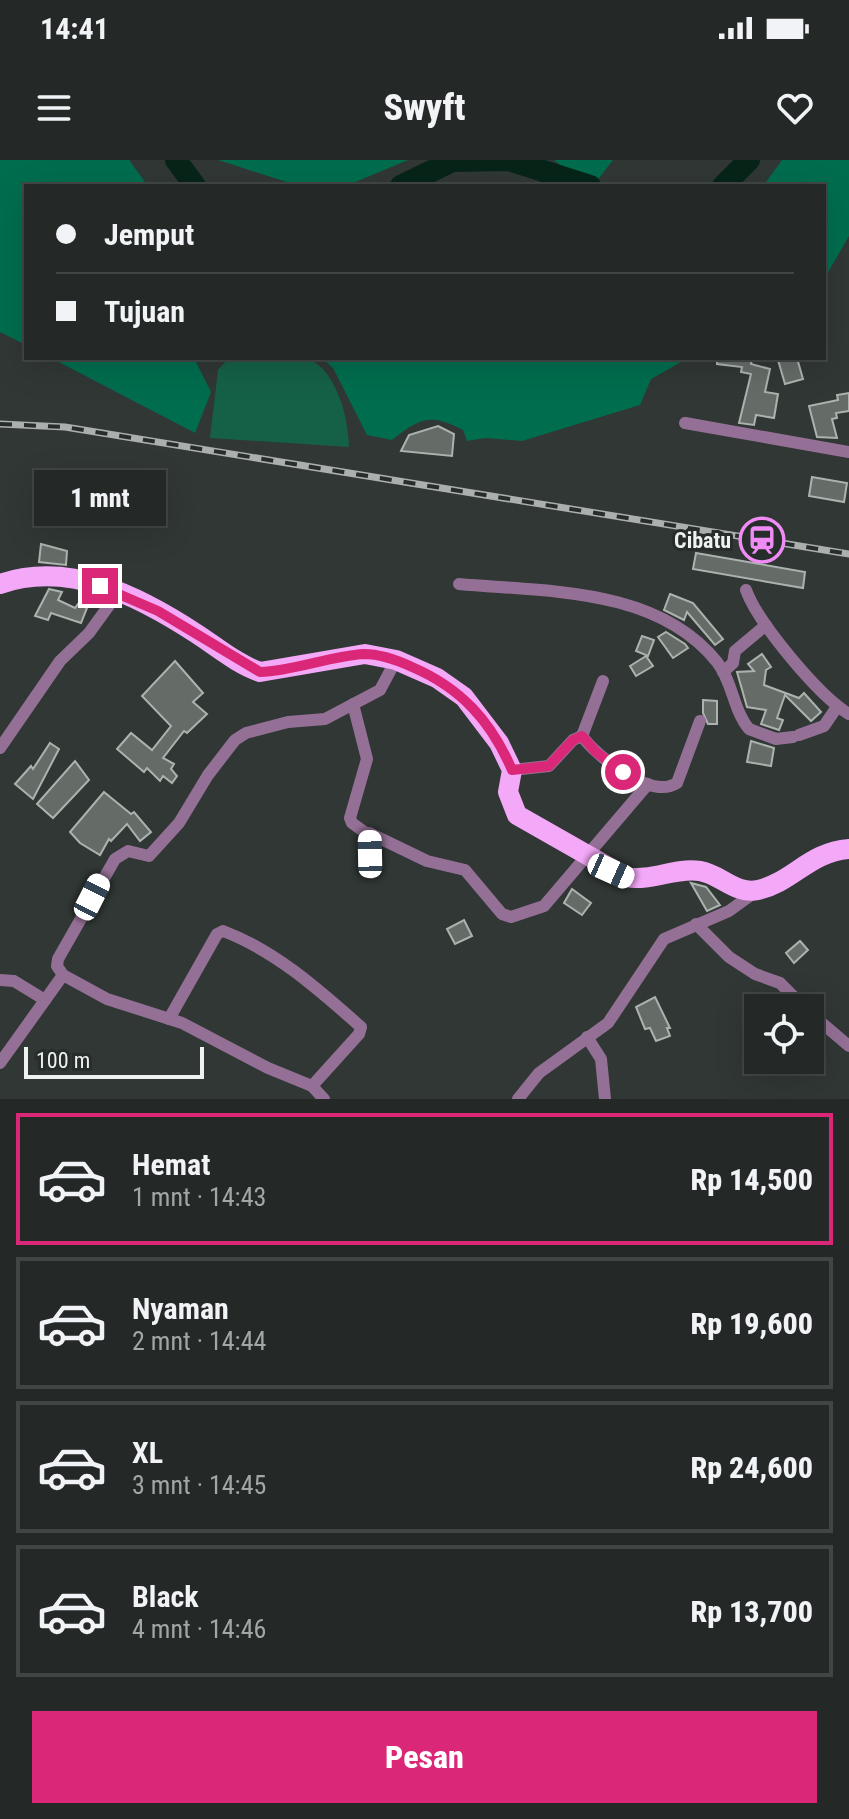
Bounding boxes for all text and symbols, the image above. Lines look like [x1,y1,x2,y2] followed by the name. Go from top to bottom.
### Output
[40,11,109,46] text: 14:41
[32,86,76,130] icon: menu
[773,86,817,130] icon: heart
[384,87,465,129] text: Swyft
[104,217,194,252] text: Jemput
[104,294,185,329] text: Tujuan
[34,470,166,526] callout: 1 mnt
[70,483,130,513] text: 1 mnt
[738,516,786,564] station icon: Cibatu
[674,528,731,553] place label: Cibatu
[82,568,118,604] route end
[605,754,641,790] route start
[358,830,382,878] car
[584,850,638,892] car
[70,870,114,924] car
[744,994,824,1074] map controls
[744,994,824,1074] button: locate
[24,1043,204,1079] scale bar
[36,1048,90,1073] text: 100 m
[36,1143,108,1215] icon: car
[132,1147,210,1182] text: Hemat
[690,1162,813,1197] text: Rp 14,500
[132,1182,266,1212] text: 1 mnt · 14:43
[36,1287,108,1359] icon: car
[132,1291,229,1326] text: Nyaman
[690,1306,813,1341] text: Rp 19,600
[132,1326,266,1356] text: 2 mnt · 14:44
[36,1431,108,1503] icon: car
[132,1435,163,1470] text: XL
[690,1450,813,1485] text: Rp 24,600
[132,1470,266,1500] text: 3 mnt · 14:45
[36,1575,108,1647] icon: car
[132,1579,199,1614] text: Black
[690,1594,813,1629] text: Rp 13,700
[132,1614,266,1644] text: 4 mnt · 14:46
[32,1711,817,1803] button: Pesan

